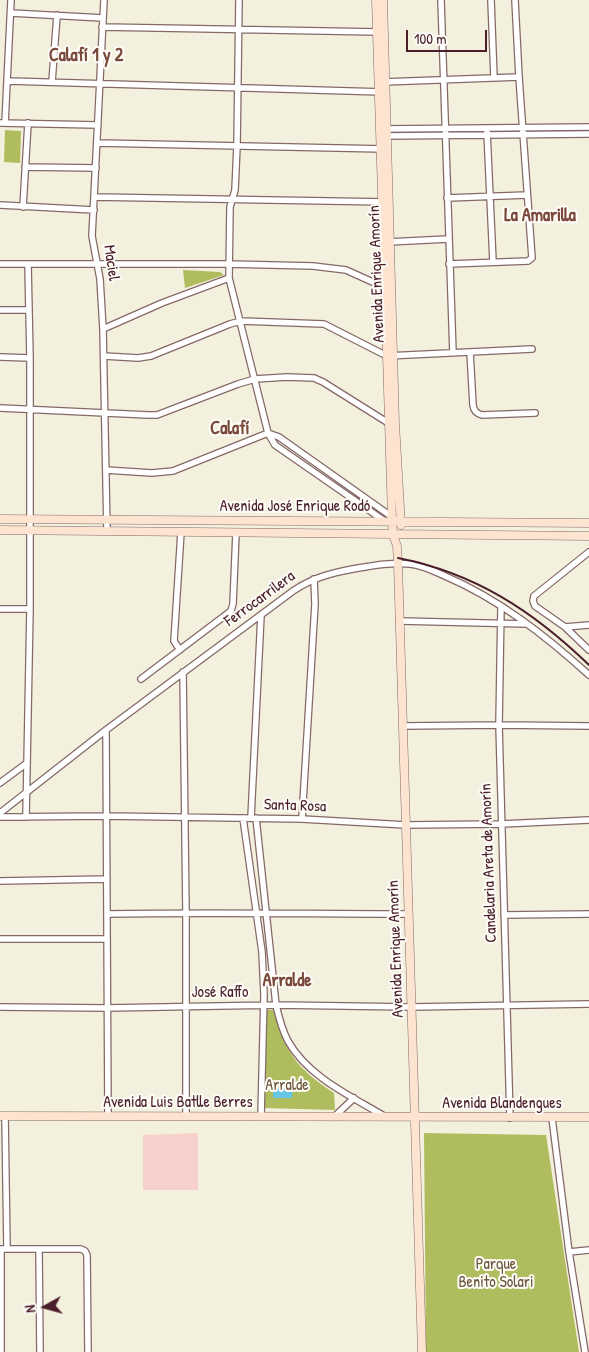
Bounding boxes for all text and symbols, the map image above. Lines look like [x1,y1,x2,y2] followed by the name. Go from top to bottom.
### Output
[409,20,490,52] scale bar
[414,28,447,49] text: 100 m
[49,45,123,67] district label: Calafí 1 y 2
[365,205,389,343] street label: Avenida Enrique Amorín
[504,205,576,227] district label: La Amarilla
[99,244,123,282] street label: Maciel
[210,418,250,440] district label: Calafí
[220,497,370,517] street label: Avenida José Enrique Rodó
[221,567,299,631] street label: Ferrocarrilera
[477,783,501,943] street label: Candelaria Areta de Amorín
[263,795,327,817] street label: Santa Rosa
[384,880,408,1018] street label: Avenida Enrique Amorín
[263,970,311,992] district label: Arralde
[192,983,248,1003] street label: José Raffo
[265,1076,309,1096] park label: Arralde
[103,1093,253,1113] street label: Avenida Luis Batlle Berres
[442,1094,562,1114] street label: Avenida Blandengues
[459,1255,533,1293] park label: Parque Benito Solari
[20,1282,70,1332] north arrow
[20,1304,39,1314] text: N

